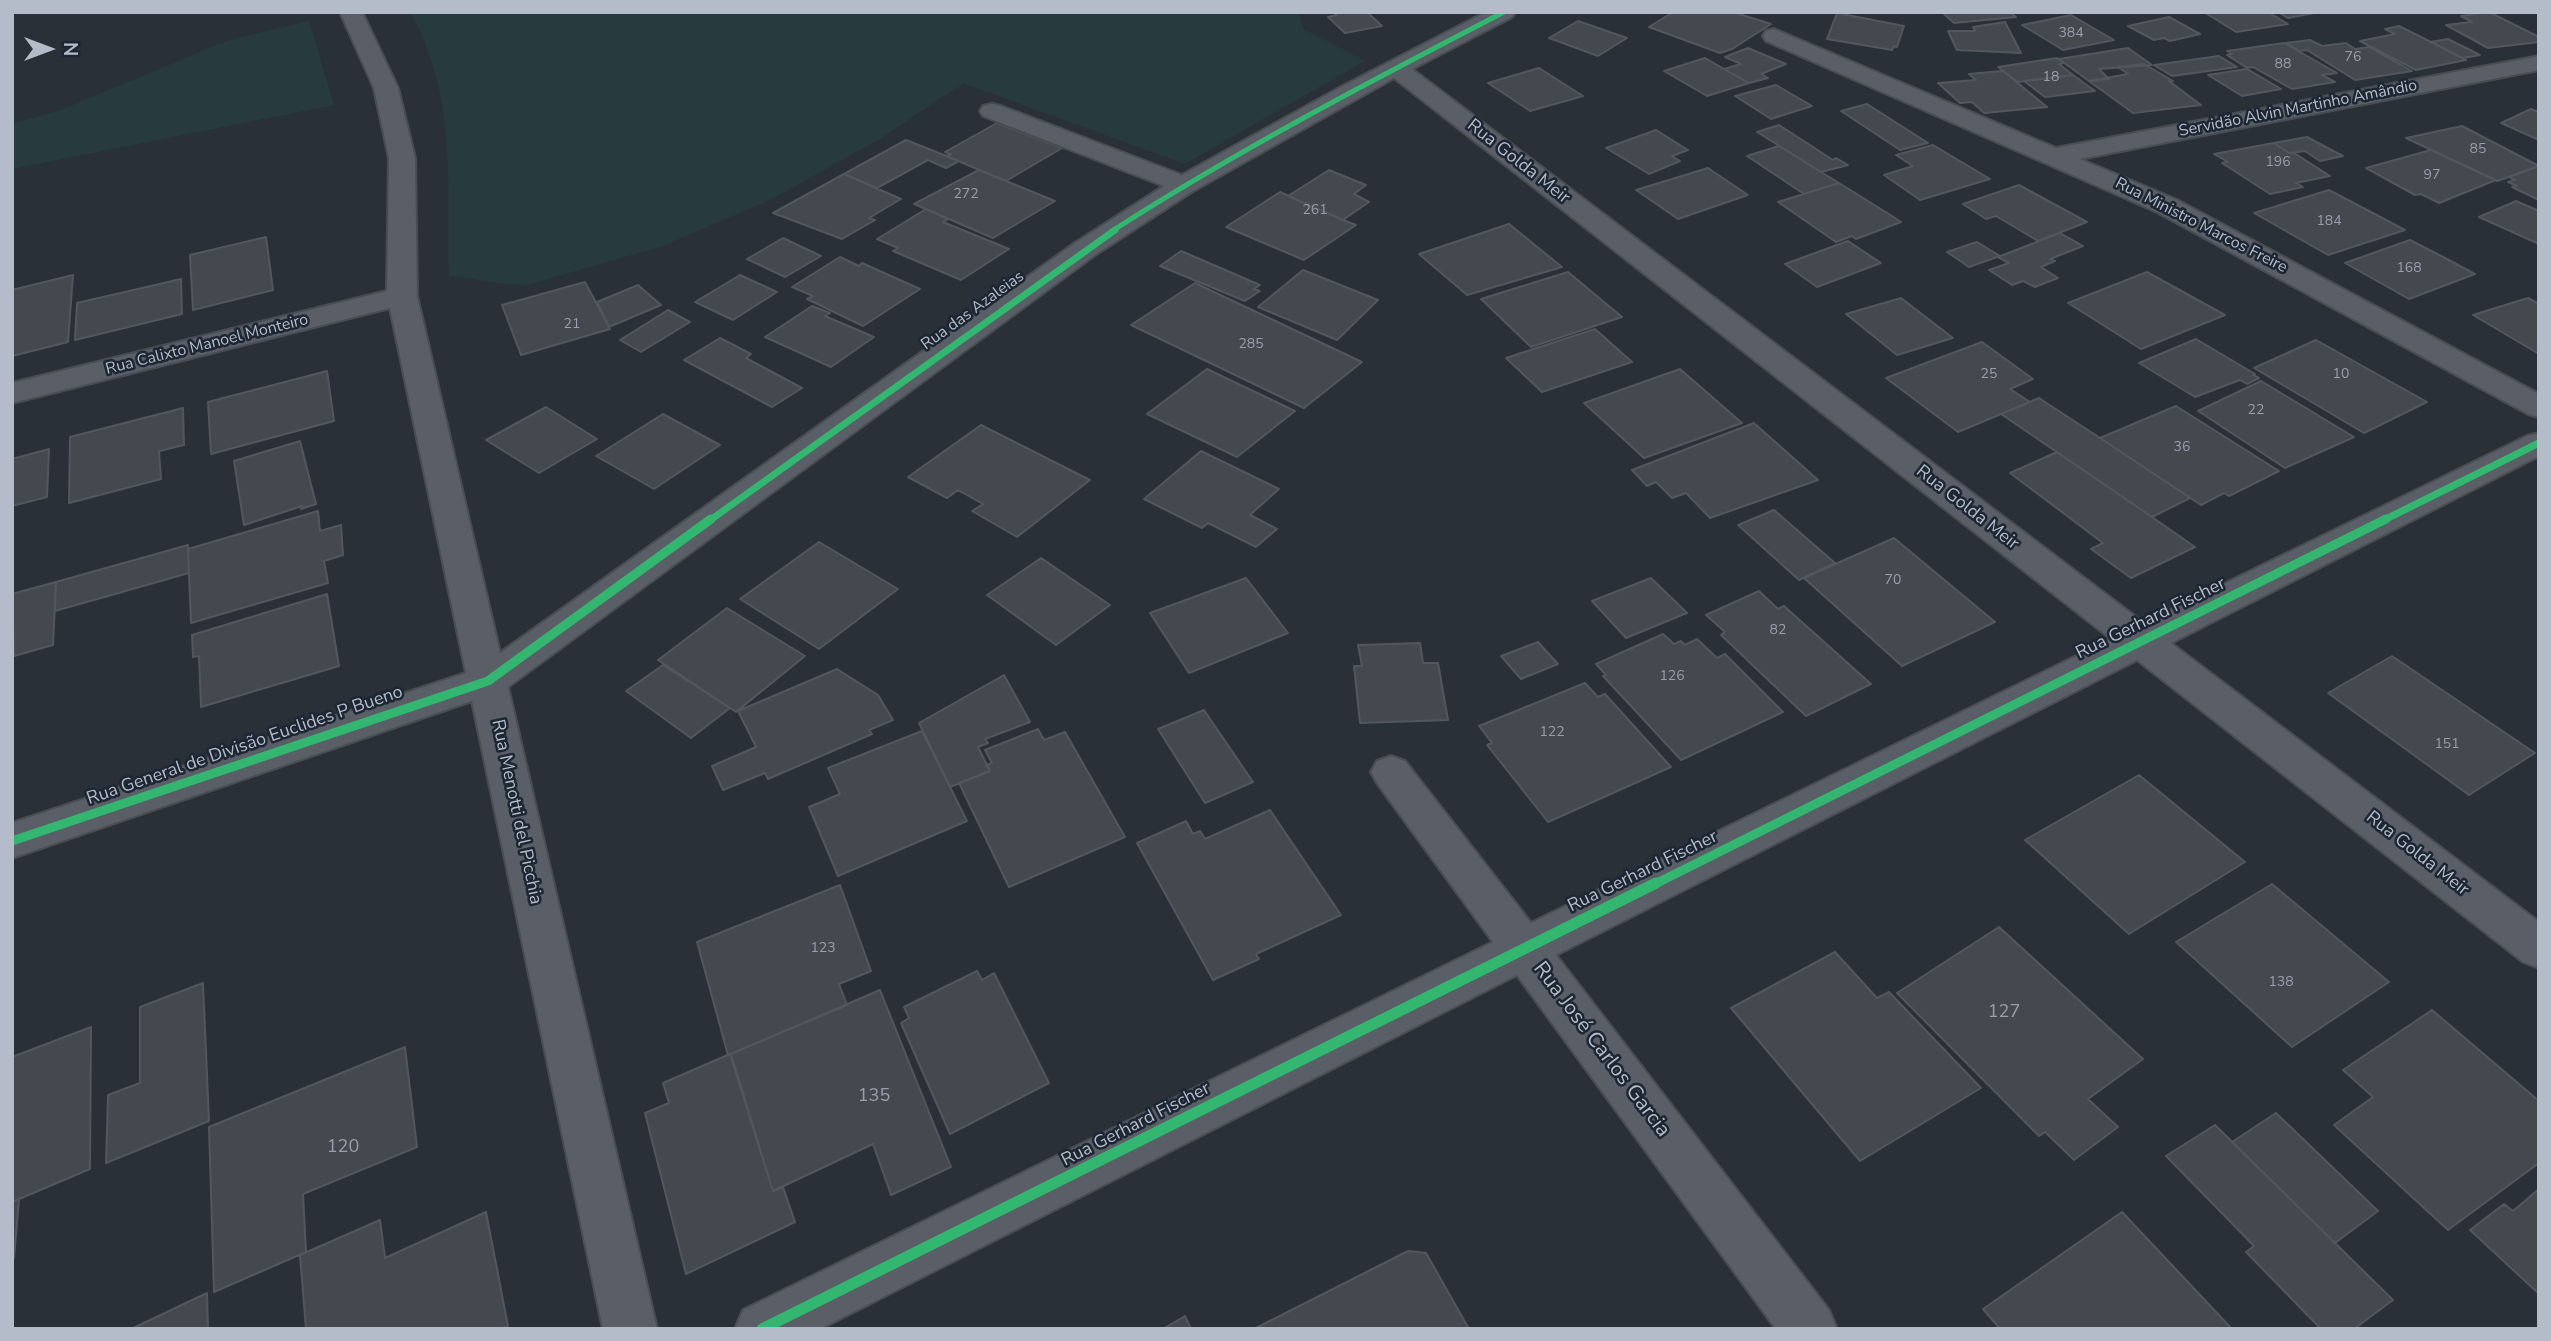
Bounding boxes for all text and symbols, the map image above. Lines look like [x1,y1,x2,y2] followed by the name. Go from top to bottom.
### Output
[14,14,84,84] north arrow
[2058,26,2084,42] house number: 384
[57,42,83,56] text: N
[2345,50,2361,66] house number: 76
[2275,57,2291,73] house number: 88
[2043,70,2059,86] house number: 18
[2177,76,2419,142] street label: Servidão Alvin Martinho Amândio
[1462,115,1574,209] street label: Rua Golda Meir
[2470,142,2486,158] house number: 85
[2265,155,2291,171] house number: 196
[2424,168,2440,184] house number: 97
[2112,174,2290,278] street label: Rua Ministro Marcos Freire
[953,187,979,203] house number: 272
[1302,203,1328,219] house number: 261
[2316,214,2342,230] house number: 184
[2396,261,2422,277] house number: 168
[918,267,1028,355] street label: Rua das Azaleias
[104,311,310,379] street label: Rua Calixto Manoel Monteiro
[564,317,580,333] house number: 21
[1238,337,1264,353] house number: 285
[1981,367,1997,383] house number: 25
[2333,367,2349,383] house number: 10
[2248,403,2264,419] house number: 22
[2174,440,2190,456] house number: 36
[1911,461,2023,555] street label: Rua Golda Meir
[1885,573,1901,589] house number: 70
[2073,573,2229,665] street label: Rua Gerhard Fischer
[1770,623,1786,639] house number: 82
[1659,669,1685,685] house number: 126
[84,682,406,810] street label: Rua General de Divisão Euclides P Bueno
[486,718,546,906] street label: Rua Menotti del Picchia
[1539,725,1565,741] house number: 122
[2434,737,2460,753] house number: 151
[2361,807,2473,901] street label: Rua Golda Meir
[1565,826,1721,918] street label: Rua Gerhard Fischer
[810,941,836,957] house number: 123
[1527,957,1675,1143] street label: Rua José Carlos Garcia
[2268,975,2294,991] house number: 138
[1988,1002,2020,1024] house number: 127
[1058,1078,1214,1172] street label: Rua Gerhard Fischer
[858,1086,890,1108] house number: 135
[327,1137,359,1159] house number: 120

